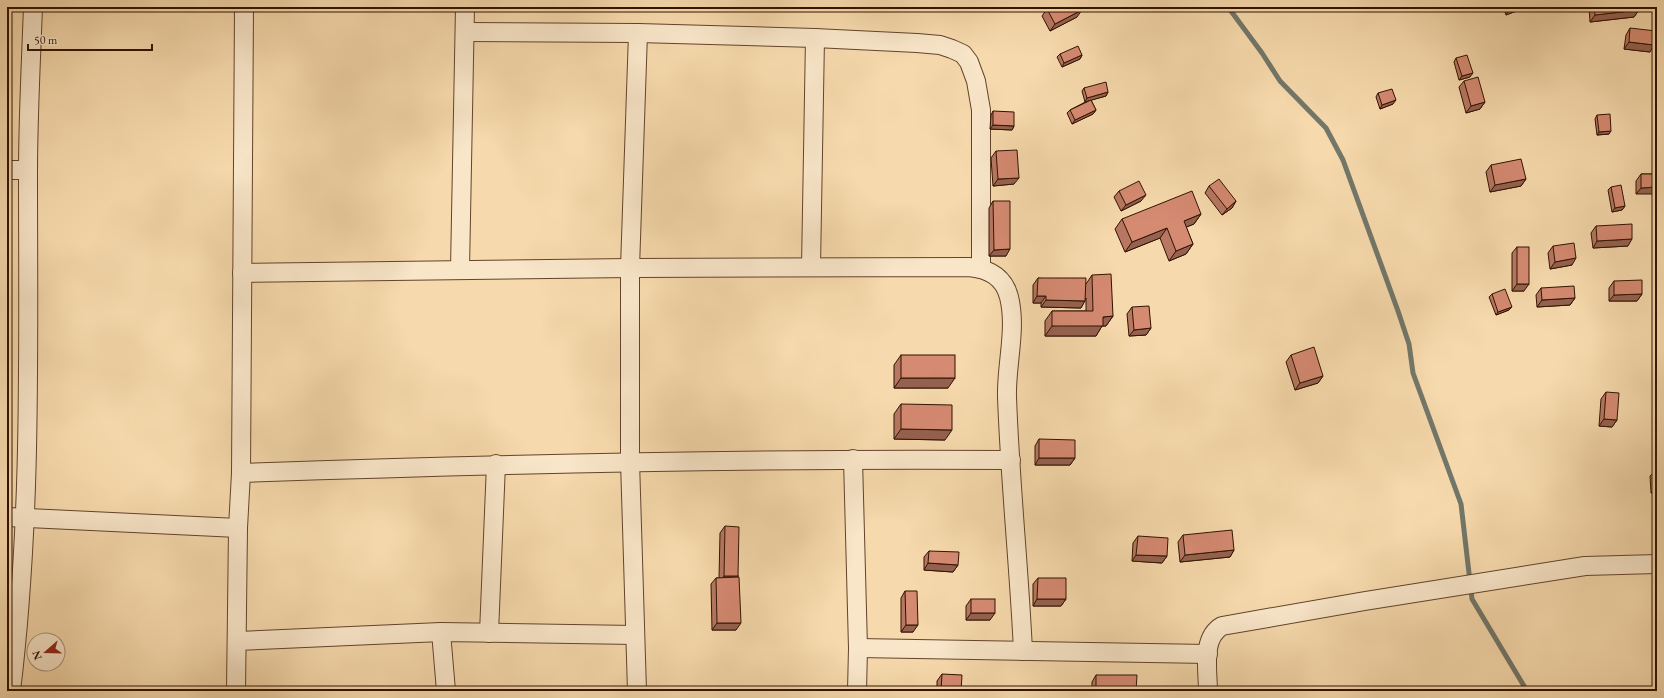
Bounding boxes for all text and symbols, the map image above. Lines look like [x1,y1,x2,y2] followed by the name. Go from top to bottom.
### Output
[28,26,152,52] scale bar
[34,32,58,48] text: 50 m
[26,632,66,672] north arrow
[28,649,45,662] text: N

